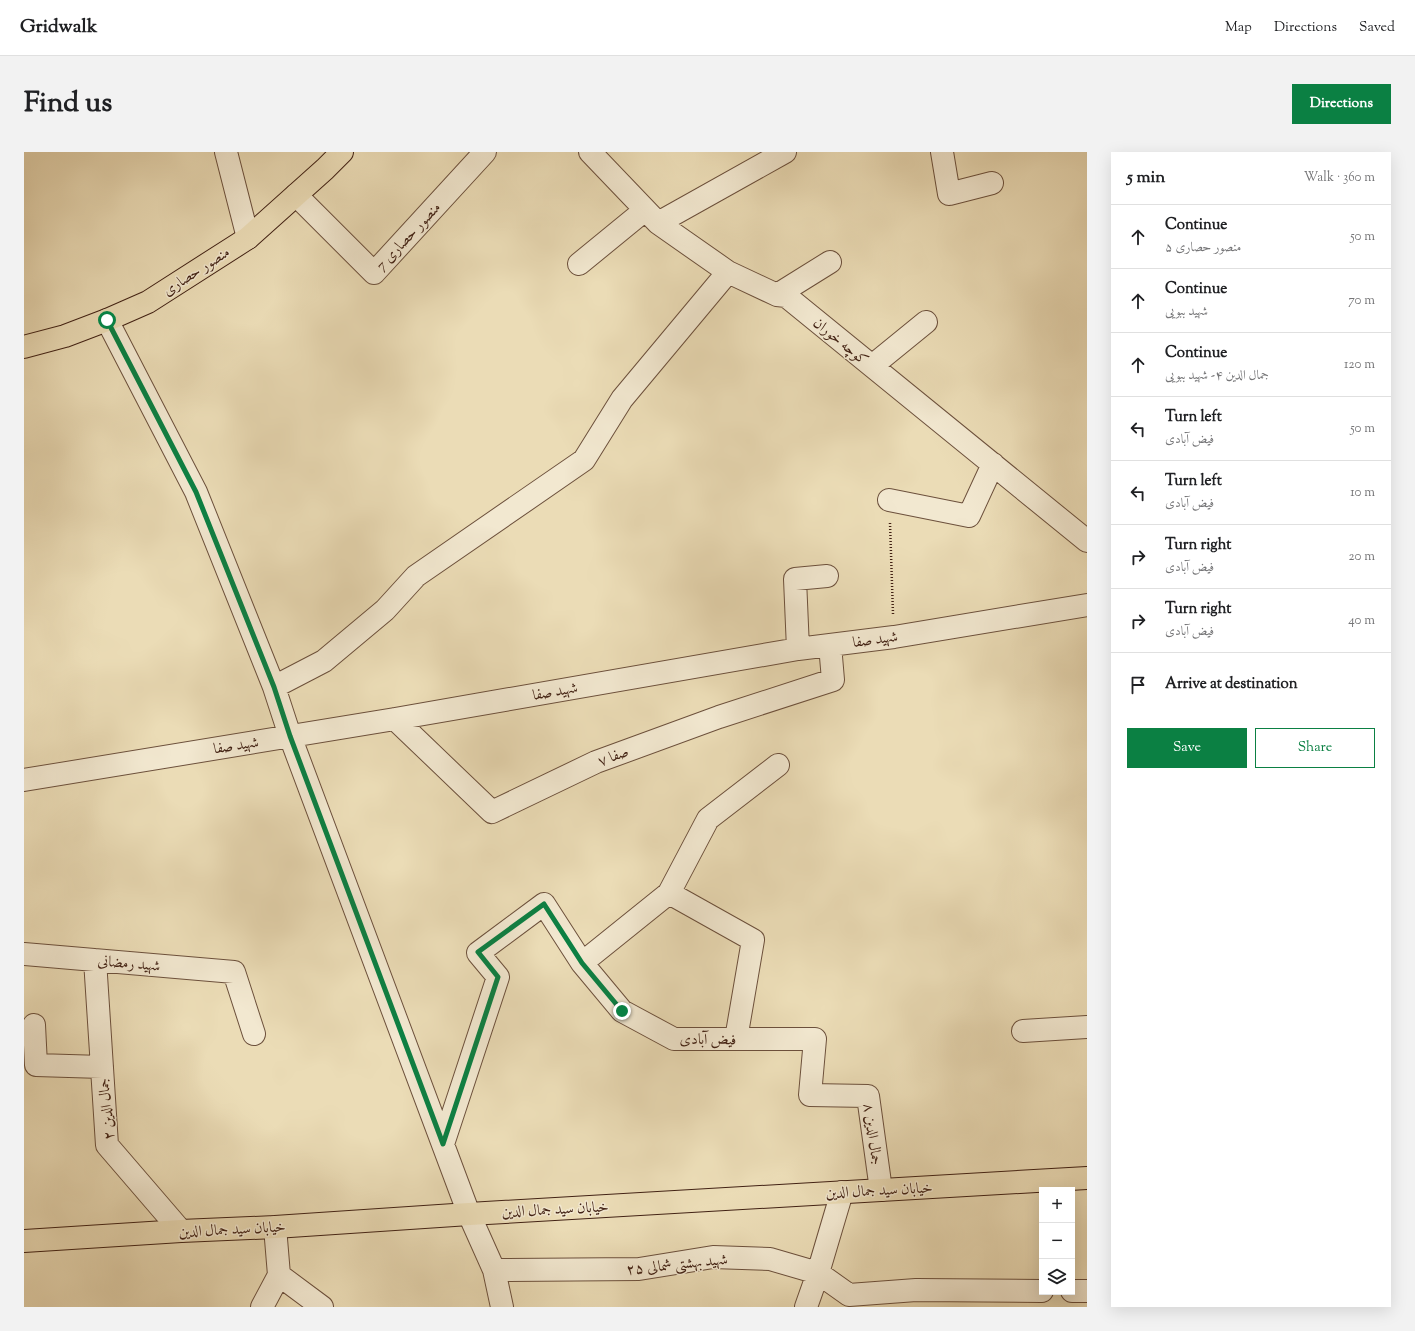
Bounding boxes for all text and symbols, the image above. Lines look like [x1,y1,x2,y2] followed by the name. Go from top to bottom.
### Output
[20,14,97,41] text: Gridwalk
[1225,18,1252,38] text: Map
[1274,18,1337,38] text: Directions
[1359,18,1395,38] text: Saved
[24,84,112,124] text: Find us
[1292,84,1391,124] button: Directions
[1127,166,1165,190] text: 5 min
[1304,169,1375,187] text: Walk · 360 m
[372,198,446,276] street label: منصور حصاری 7
[1165,215,1227,236] text: Continue
[1127,226,1149,248] icon: ahead
[1350,228,1375,246] text: 50 m
[1165,239,1241,257] text: منصور حصاری ۵
[159,243,234,302] street label: منصور حصاری
[1165,279,1227,300] text: Continue
[1127,290,1149,312] icon: ahead
[1348,292,1375,310] text: 70 m
[1165,303,1208,321] text: شهید ببویی
[98,311,116,329] route start
[808,313,872,371] street label: کوچه خوران
[1165,343,1227,364] text: Continue
[1127,354,1149,376] icon: ahead
[1344,356,1375,374] text: 120 m
[1165,367,1269,385] text: جمال الدین ۴- شهید ببویی
[1165,407,1222,428] text: Turn left
[1127,418,1149,440] icon: left
[1350,420,1375,438] text: 50 m
[1165,431,1214,449] text: فیض آبادی
[1165,471,1222,492] text: Turn left
[1127,482,1149,504] icon: left
[1350,484,1375,502] text: 10 m
[1165,495,1214,513] text: فیض آبادی
[1165,535,1231,556] text: Turn right
[1127,546,1149,568] icon: right
[1349,548,1375,566] text: 20 m
[1165,559,1214,577] text: فیض آبادی
[1165,599,1231,620] text: Turn right
[1127,610,1149,632] icon: right
[1348,612,1375,630] text: 40 m
[1165,623,1214,641] text: فیض آبادی
[851,627,899,654] street label: شهید صفا
[1127,674,1149,696] icon: arrive
[1165,674,1298,695] text: Arrive at destination
[531,678,580,707] street label: شهید صفا
[1127,728,1247,768] button: Save
[1255,728,1375,768] button: Share
[212,733,260,760] street label: شهید صفا
[595,742,632,773] street label: صفا ۷
[97,951,161,978] street label: شهید رمضانی
[613,1002,631,1020] route end
[679,1030,737,1051] street label: فیض آبادی
[94,1077,121,1141] street label: جمال الدین ۲
[857,1102,886,1166] street label: جمال الدین ۸
[825,1178,933,1205] street label: خیابان سید جمال الدین
[1039,1187,1075,1295] map controls
[1039,1187,1075,1223] button: +
[501,1197,609,1224] street label: خیابان سید جمال الدین
[178,1217,286,1244] street label: خیابان سید جمال الدین
[1039,1223,1075,1259] button: −
[625,1250,729,1281] street label: ۲۵ شهید بهشتی شمالی
[1039,1259,1075,1295] button: layers

